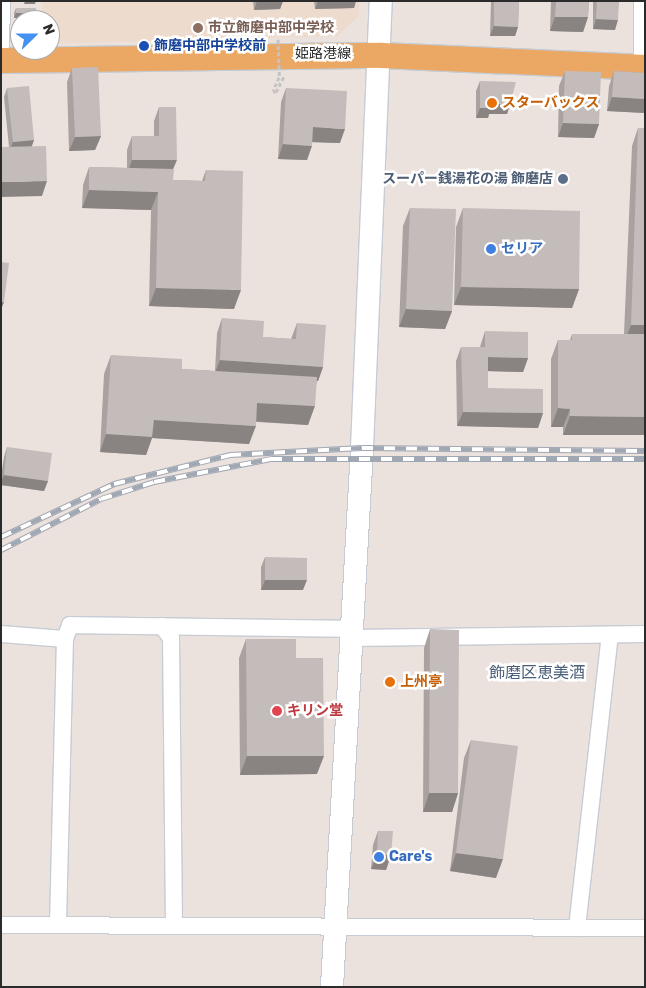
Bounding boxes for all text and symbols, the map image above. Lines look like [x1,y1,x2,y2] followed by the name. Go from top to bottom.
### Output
[10,10,60,60] north arrow
[208,20,334,36] place label: 市立飾磨中部中学校
[39,22,58,37] text: N
[192,22,204,34] marker: 市立飾磨中部中学校
[154,38,266,54] place label: 飾磨中部中学校前
[138,40,150,52] marker: 飾磨中部中学校前
[295,46,351,62] street label: 姫路港線
[502,95,600,111] place label: スターバックス
[486,97,498,109] marker: スターバックス
[382,171,553,187] place label: スーパー銭湯花の湯 飾磨店
[557,173,569,185] marker: スーパー銭湯花の湯 飾磨店
[501,241,543,257] place label: セリア
[485,243,497,255] marker: セリア
[489,663,585,683] district label: 飾磨区恵美酒
[400,674,442,690] place label: 上州亭
[384,676,396,688] marker: 上州亭
[287,703,343,719] place label: キリン堂
[271,705,283,717] marker: キリン堂
[389,849,432,865] place label: Care's
[373,851,385,863] marker: Care's

